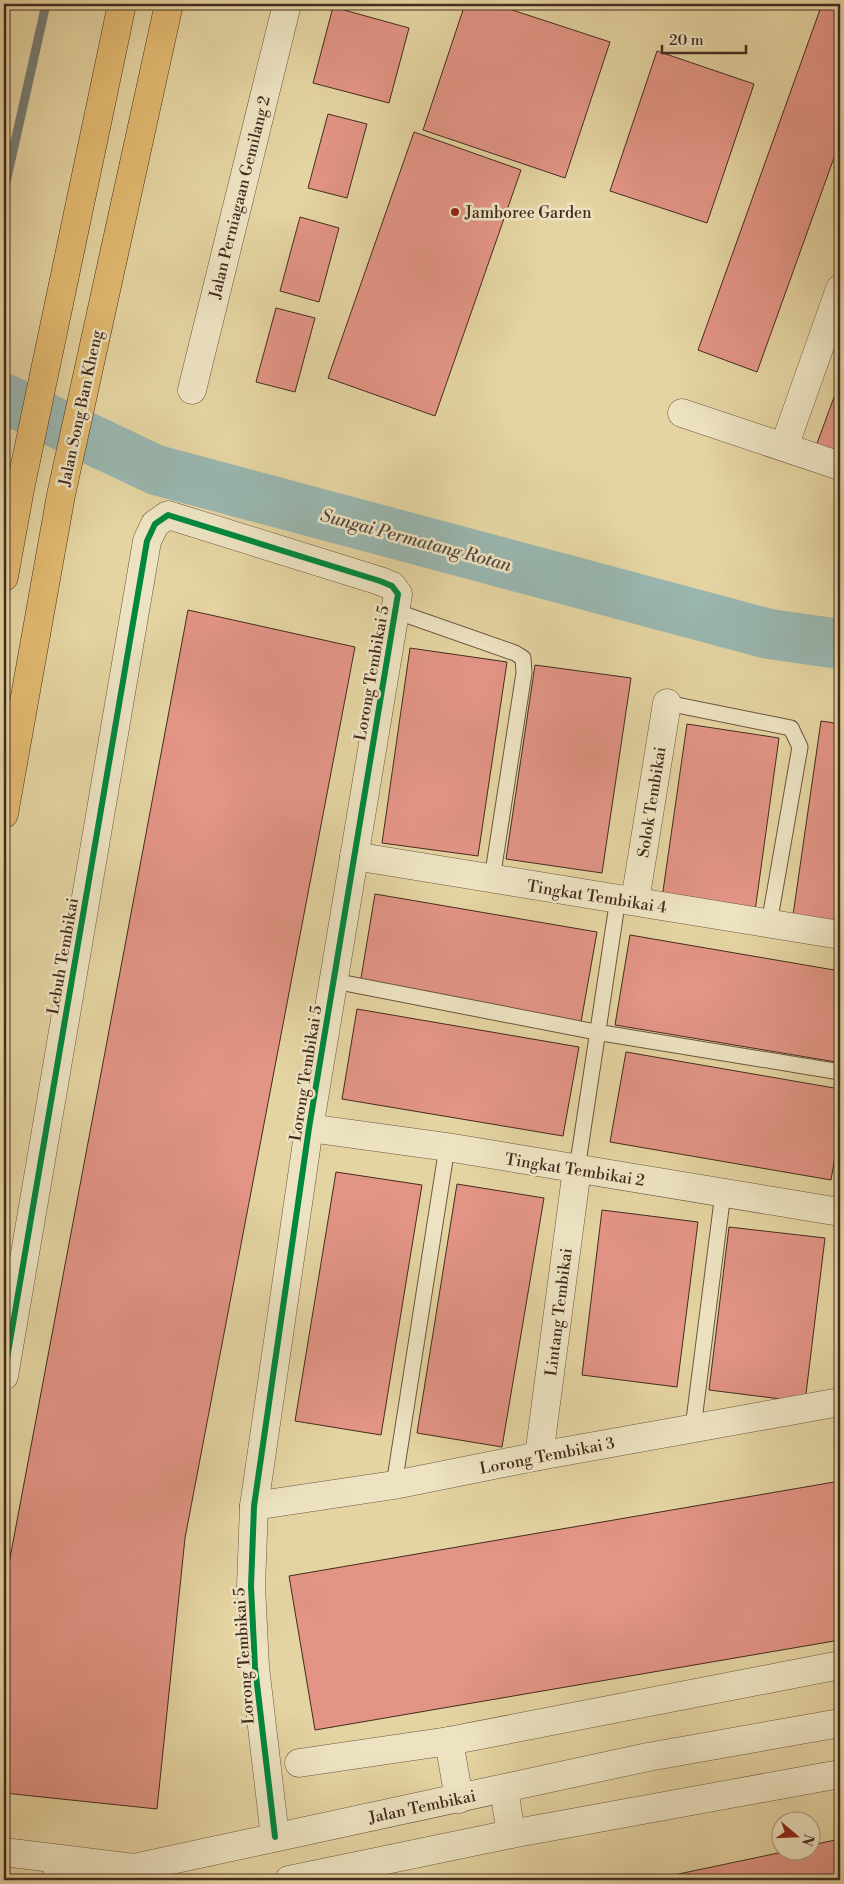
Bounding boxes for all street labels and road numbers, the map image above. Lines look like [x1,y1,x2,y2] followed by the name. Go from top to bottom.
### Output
[205,94,275,302] street label: Jalan Perniagaan Gemilang 2
[54,328,107,489] street label: Jalan Song Ban Kheng
[350,604,394,742] street label: Lorong Tembikai 5
[633,745,671,859] street label: Solok Tembikai
[525,876,669,918] street label: Tingkat Tembikai 4
[43,896,83,1016] street label: Lebuh Tembikai
[285,1004,327,1142] street label: Lorong Tembikai 5
[504,1149,646,1191] street label: Tingkat Tembikai 2
[541,1247,577,1377] street label: Lintang Tembikai
[478,1433,617,1479] street label: Lorong Tembikai 3
[229,1587,259,1725] street label: Lorong Tembikai 5
[366,1786,478,1828] street label: Jalan Tembikai

